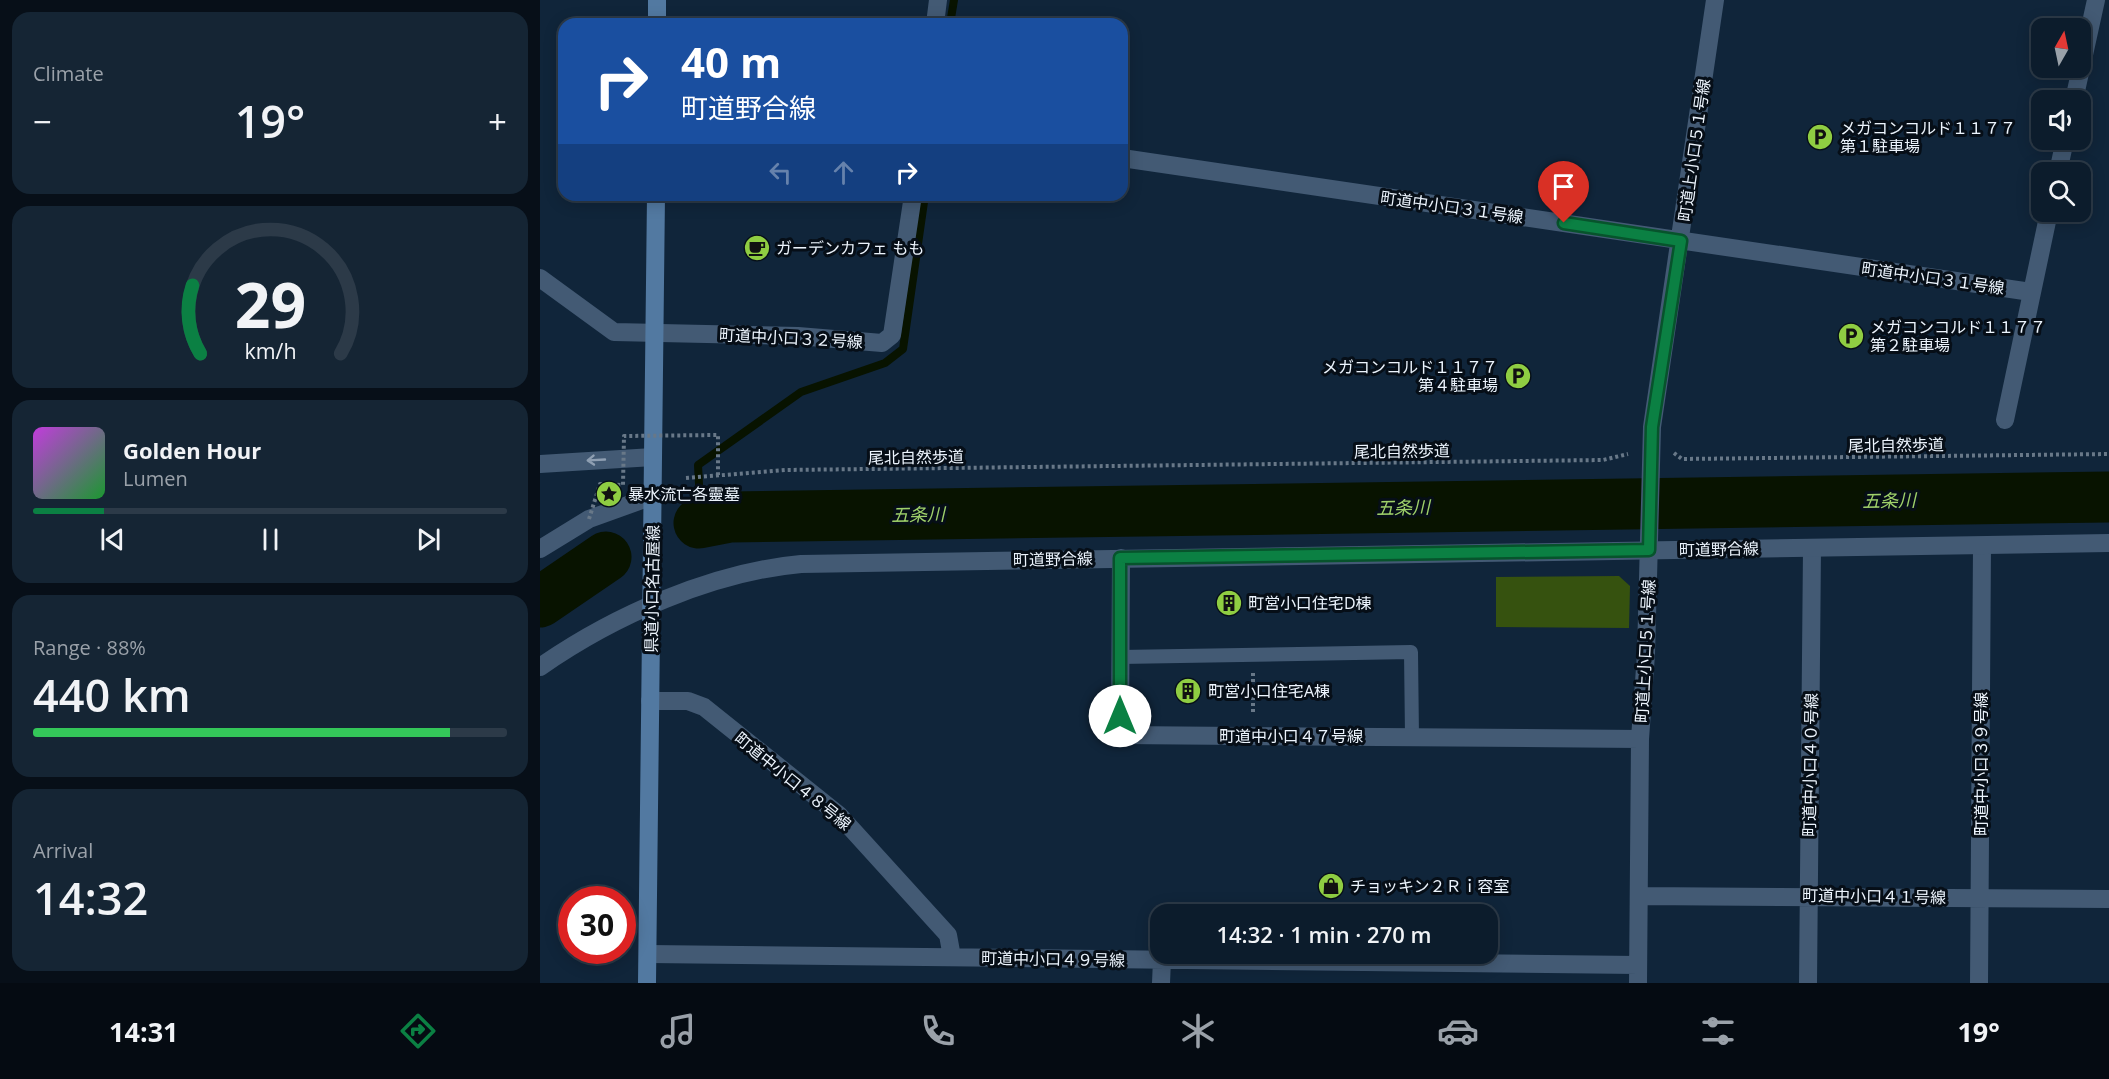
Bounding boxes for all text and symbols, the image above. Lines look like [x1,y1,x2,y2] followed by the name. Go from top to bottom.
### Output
[2031,18,2091,78] north arrow
[2031,18,2091,222] map controls
[681,33,781,90] text: 40 m
[582,42,660,120] icon: right
[33,60,104,87] text: Climate
[1673,77,1715,223] street label: 町道上小口５１号線
[681,89,816,126] text: 町道野合線
[235,90,305,151] text: 19°
[2031,90,2091,150] button: sound
[33,99,52,144] text: −
[488,99,507,144] text: +
[1840,117,2016,157] place label: メガコンコルド１１７７ 第１駐車場
[1805,122,1835,152] parking icon: メガコンコルド１１７７ 第１駐車場
[764,156,797,189] icon: left
[827,156,860,189] icon: ahead
[890,156,923,189] icon: right
[1538,161,1589,223] pin
[2031,162,2091,222] button: search
[1547,170,1580,203] icon: arrive
[1379,186,1525,228] street label: 町道中小口３１号線
[742,233,772,263] cafe icon: ガーデンカフェ もも
[776,237,924,259] place label: ガーデンカフェ もも
[1860,257,2006,299] street label: 町道中小口３１号線
[234,261,306,346] text: 29
[1870,316,2046,356] place label: メガコンコルド１１７７ 第２駐車場
[1836,321,1866,351] parking icon: メガコンコルド１１７７ 第２駐車場
[719,323,863,353] street label: 町道中小口３２号線
[244,337,296,366] text: km/h
[1322,356,1498,396] place label: メガコンコルド１１７７ 第４駐車場
[1503,361,1533,391] parking icon: メガコンコルド１１７７ 第４駐車場
[1848,433,1944,457] street label: 尾北自然歩道
[123,435,261,465] text: Golden Hour
[1354,439,1450,463] street label: 尾北自然歩道
[868,445,964,469] street label: 尾北自然歩道
[587,455,607,466] one-way arrow
[123,465,188,492] text: Lumen
[594,479,624,509] place icon: 暴水流亡各靈墓
[628,483,740,505] place label: 暴水流亡各靈墓
[1862,487,1918,512] water label: 五条川
[1376,494,1432,519] water label: 五条川
[891,501,947,526] water label: 五条川
[96,523,129,556] icon: previous
[254,523,287,556] icon: pause
[412,523,445,556] icon: next
[640,525,664,653] street label: 県道小口名古屋線
[1679,537,1759,561] street label: 町道野合線
[1013,547,1093,571] street label: 町道野合線
[1630,579,1660,723] street label: 町道上小口５１号線
[1214,588,1244,618] building icon: 町営小口住宅D棟
[1248,592,1372,614] place label: 町営小口住宅D棟
[33,634,146,661] text: Range · 88%
[33,664,191,725] text: 440 km
[1173,676,1203,706] building icon: 町営小口住宅A棟
[1208,680,1330,702] place label: 町営小口住宅A棟
[1088,684,1152,748] position arrow
[1970,692,1992,836] street label: 町道中小口３９号線
[1798,693,1822,837] street label: 町道中小口４０号線
[1219,725,1363,747] street label: 町道中小口４７号線
[730,727,856,835] street label: 町道中小口４８号線
[33,837,93,864] text: Arrival
[33,867,148,928] text: 14:32
[1316,871,1346,901] shop icon: チョッキン２Ｒｉ容室
[1350,875,1510,897] place label: チョッキン２Ｒｉ容室
[1802,884,1946,908] street label: 町道中小口４１号線
[558,886,636,964] speed limit sign: 30
[1216,919,1432,949] text: 14:32 · 1 min · 270 m
[981,947,1125,971] street label: 町道中小口４９号線
[397,1010,439,1052] icon: directions
[657,1010,699,1052] icon: music
[917,1010,959,1052] icon: phone
[1177,1010,1219,1052] icon: climate
[1437,1010,1479,1052] icon: car
[1697,1010,1739,1052] icon: filters
[109,1013,179,1050] text: 14:31
[1957,1013,2000,1050] text: 19°

